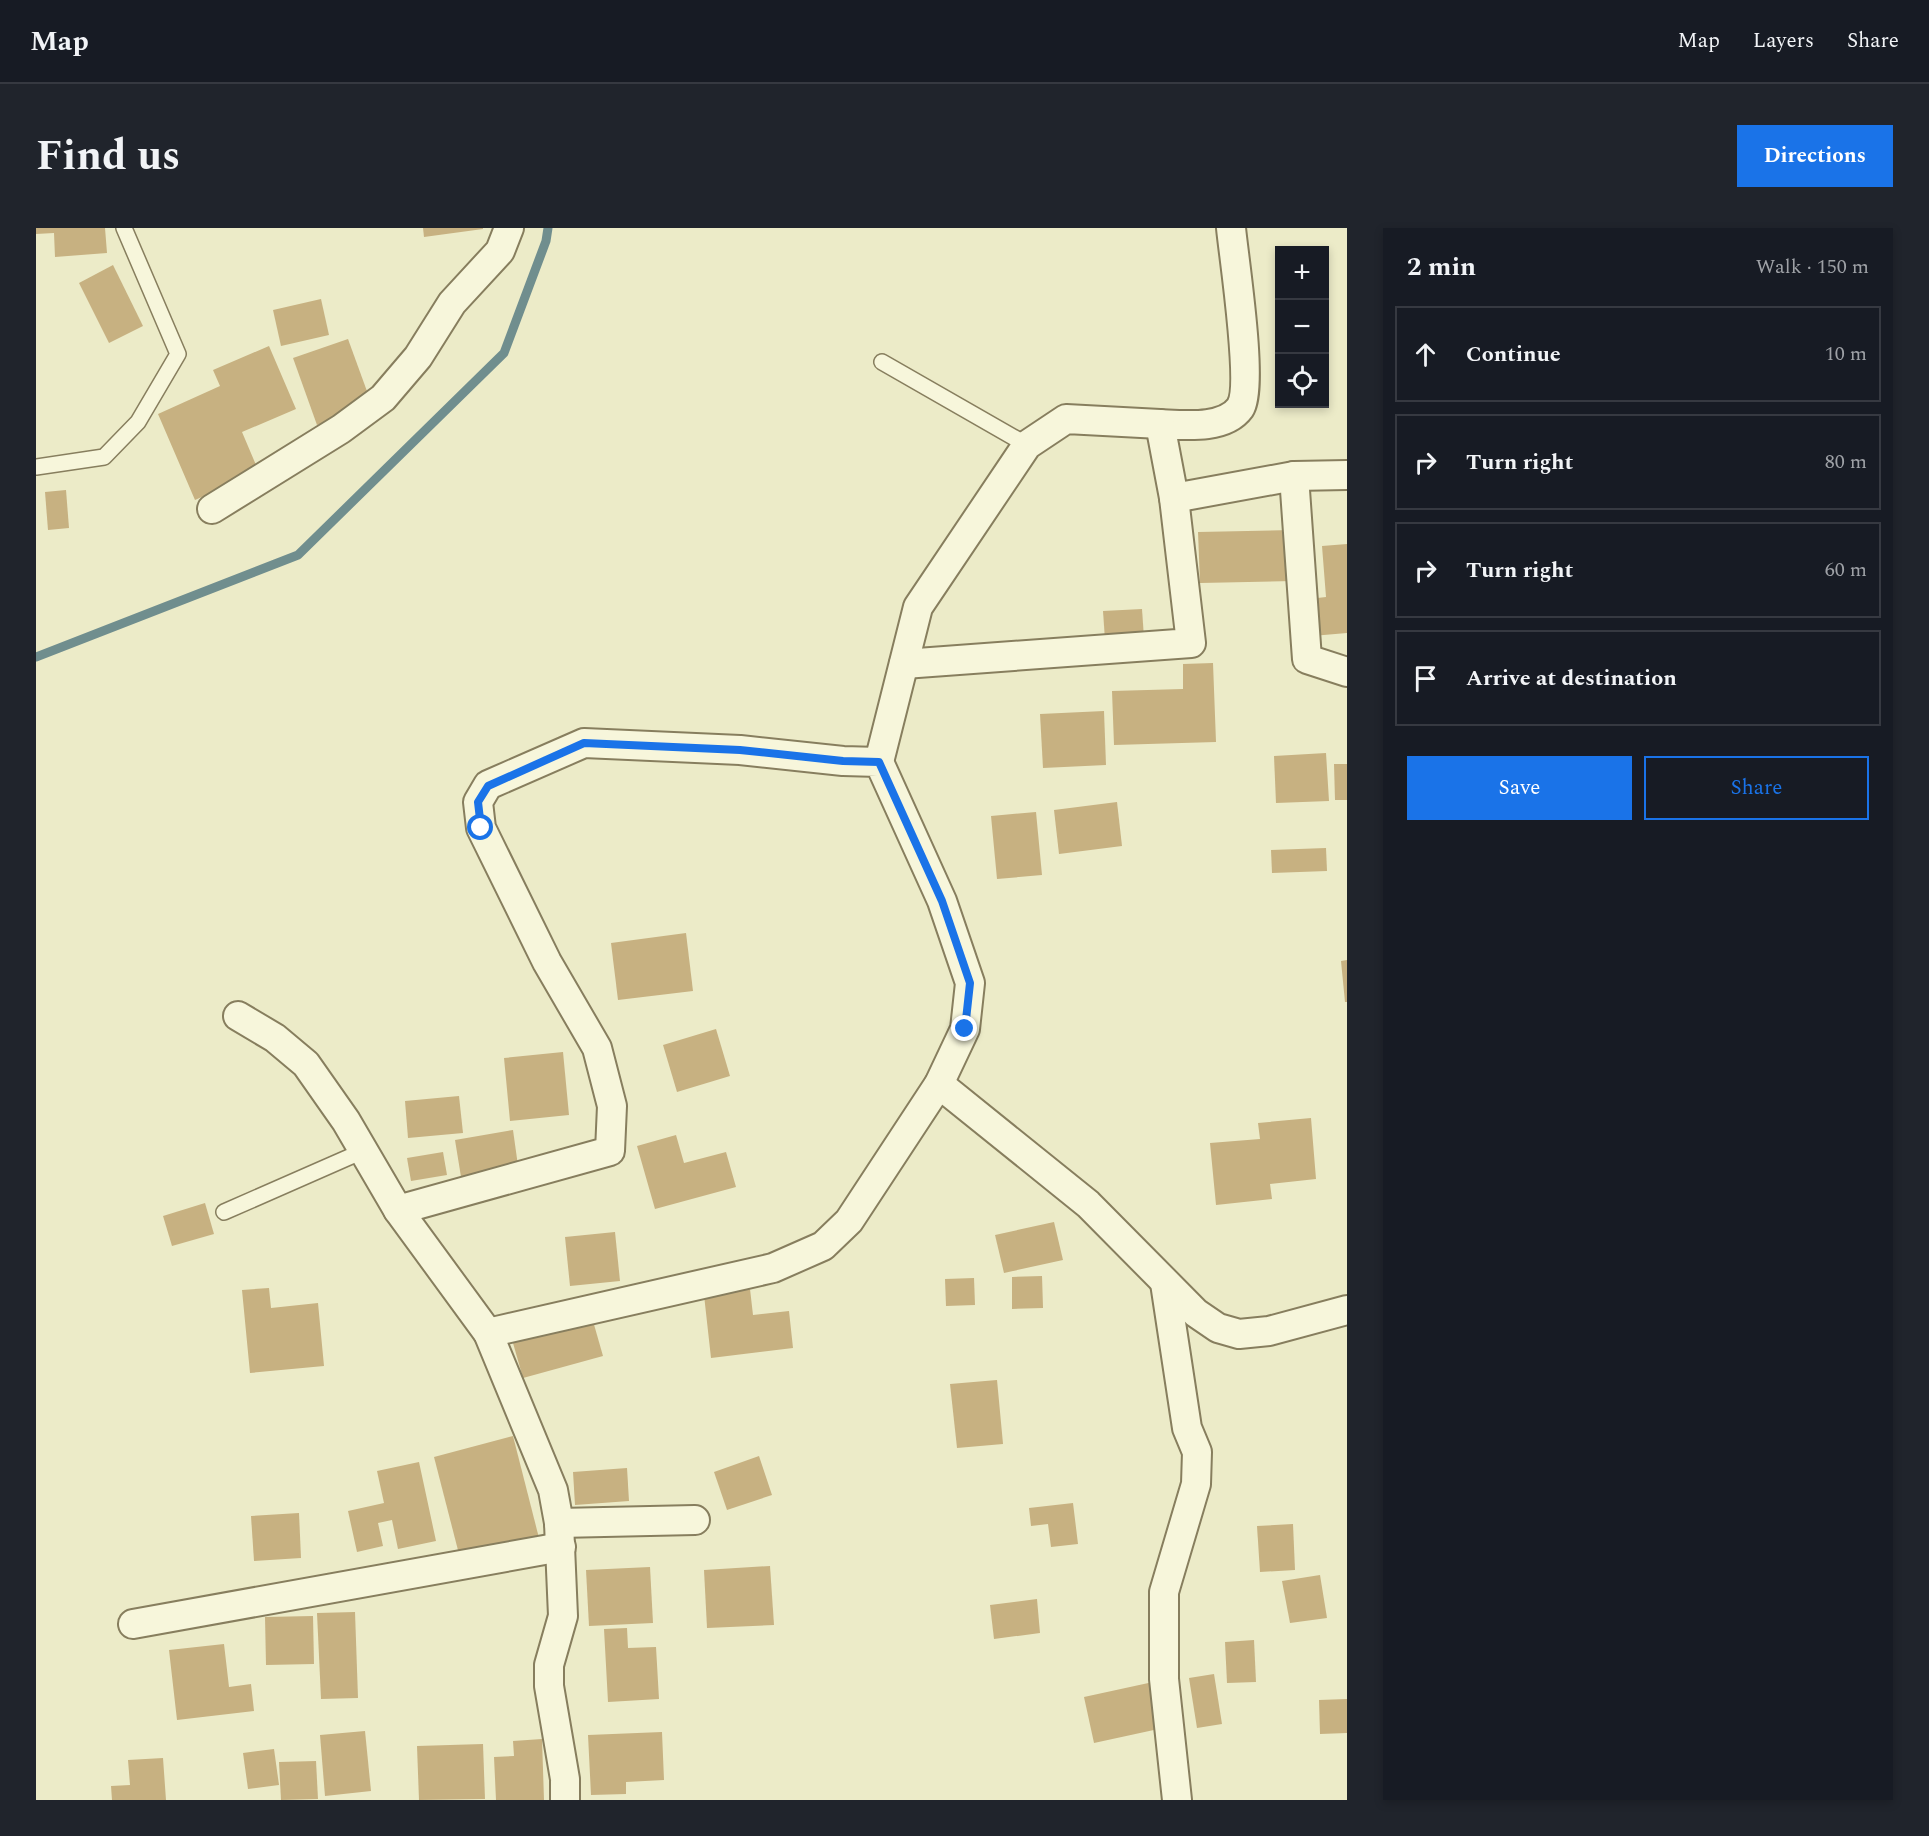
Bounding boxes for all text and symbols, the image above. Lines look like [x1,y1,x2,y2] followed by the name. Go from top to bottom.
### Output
[30,20,89,63] text: Map
[1678,25,1720,57] text: Map
[1753,25,1814,57] text: Layers
[1847,25,1899,57] text: Share
[36,125,180,188] text: Find us
[1737,125,1893,187] button: Directions
[1275,246,1329,408] map controls
[1275,246,1329,300] button: +
[1407,247,1476,287] text: 2 min
[1756,252,1869,282] text: Walk · 150 m
[1275,300,1329,354] button: −
[1409,338,1442,371] icon: ahead
[1466,338,1561,371] text: Continue
[1825,339,1867,369] text: 10 m
[1275,354,1329,408] button: locate
[1409,446,1442,479] icon: right
[1466,446,1573,479] text: Turn right
[1825,447,1867,477] text: 80 m
[1409,554,1442,587] icon: right
[1466,554,1573,587] text: Turn right
[1825,555,1867,585] text: 60 m
[1409,662,1442,695] icon: arrive
[1466,662,1677,695] text: Arrive at destination
[1407,756,1632,820] button: Save
[1644,756,1869,820] button: Share
[467,814,493,840] route start
[951,1015,977,1041] route end

